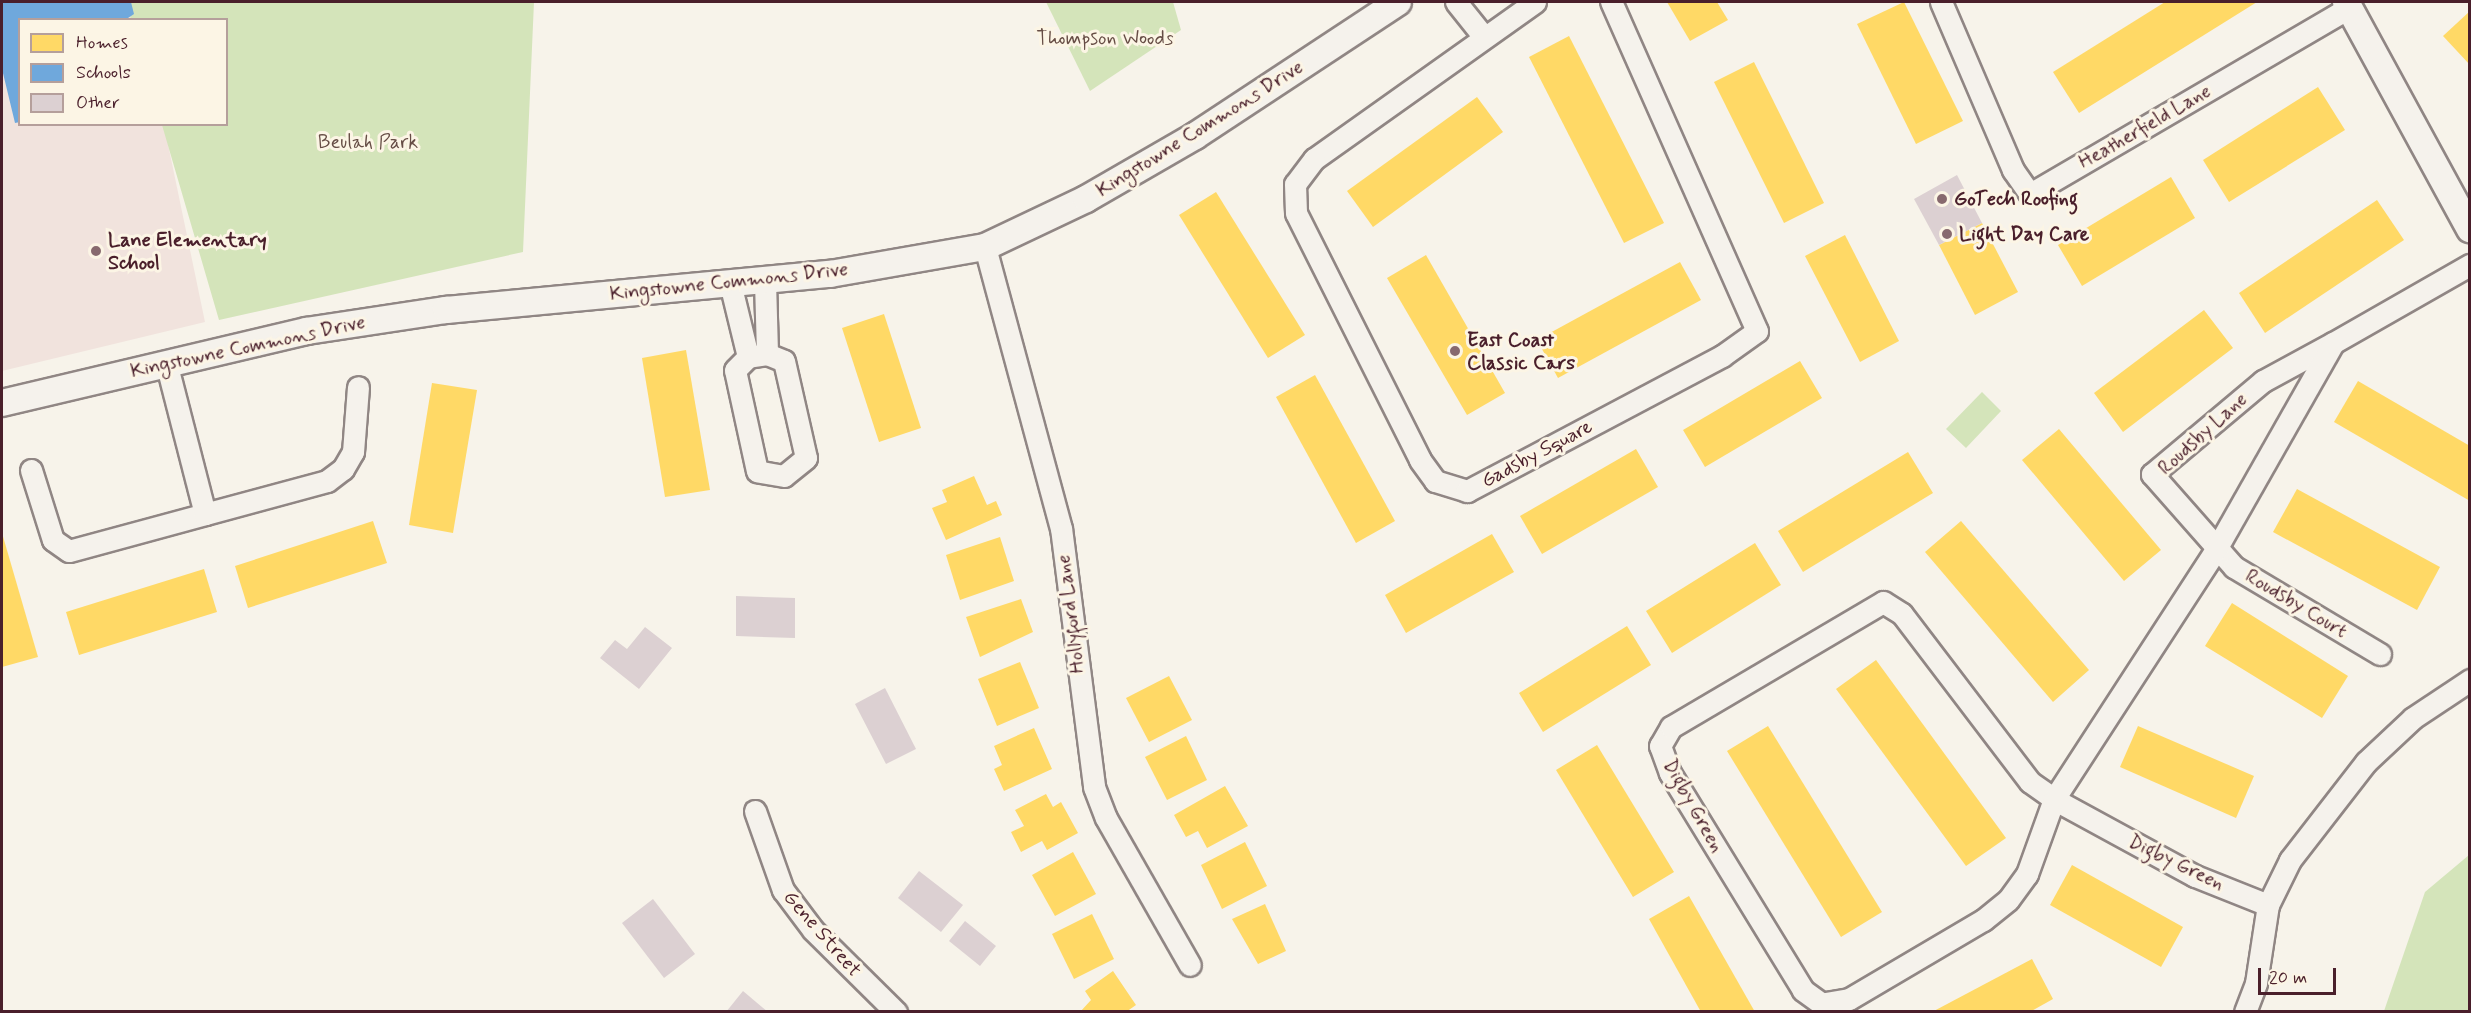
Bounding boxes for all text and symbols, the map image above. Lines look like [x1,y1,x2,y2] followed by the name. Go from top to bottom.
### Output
[18,18,228,126] legend
[1036,26,1174,50] park label: Thompson Woods
[76,31,128,55] text: Homes
[1092,55,1308,203] street label: Kingstowne Commons Drive
[76,61,131,85] text: Schools
[2074,79,2216,175] street label: Heatherfield Lane
[76,91,120,115] text: Other
[318,130,418,154] park label: Beulah Park
[1954,187,2078,211] place label: GoTech Roofing
[1935,192,1949,206] marker: GoTech Roofing
[1959,222,2092,246] place label: Light Day Care
[1940,227,1954,241] marker: Light Day Care
[108,228,265,275] place label: Lane Elementary School
[89,244,103,258] marker: Lane Elementary School
[608,257,850,307] street label: Kingstowne Commons Drive
[128,310,368,384] street label: Kingstowne Commons Drive
[1467,328,1574,375] place label: East Coast Classic Cars
[1448,344,1462,358] marker: East Coast Classic Cars
[2153,387,2253,481] street label: Roudsby Lane
[1476,414,1598,494] street label: Gadsby Square
[1052,552,1090,676] street label: Hollyford Lane
[2239,563,2353,645] street label: Roudsby Court
[1656,753,1730,859] street label: Digby Green
[2122,829,2230,897] street label: Digby Green
[778,886,866,982] street label: Gene Street
[2261,956,2339,994] scale bar
[2269,966,2307,990] text: 20 m

